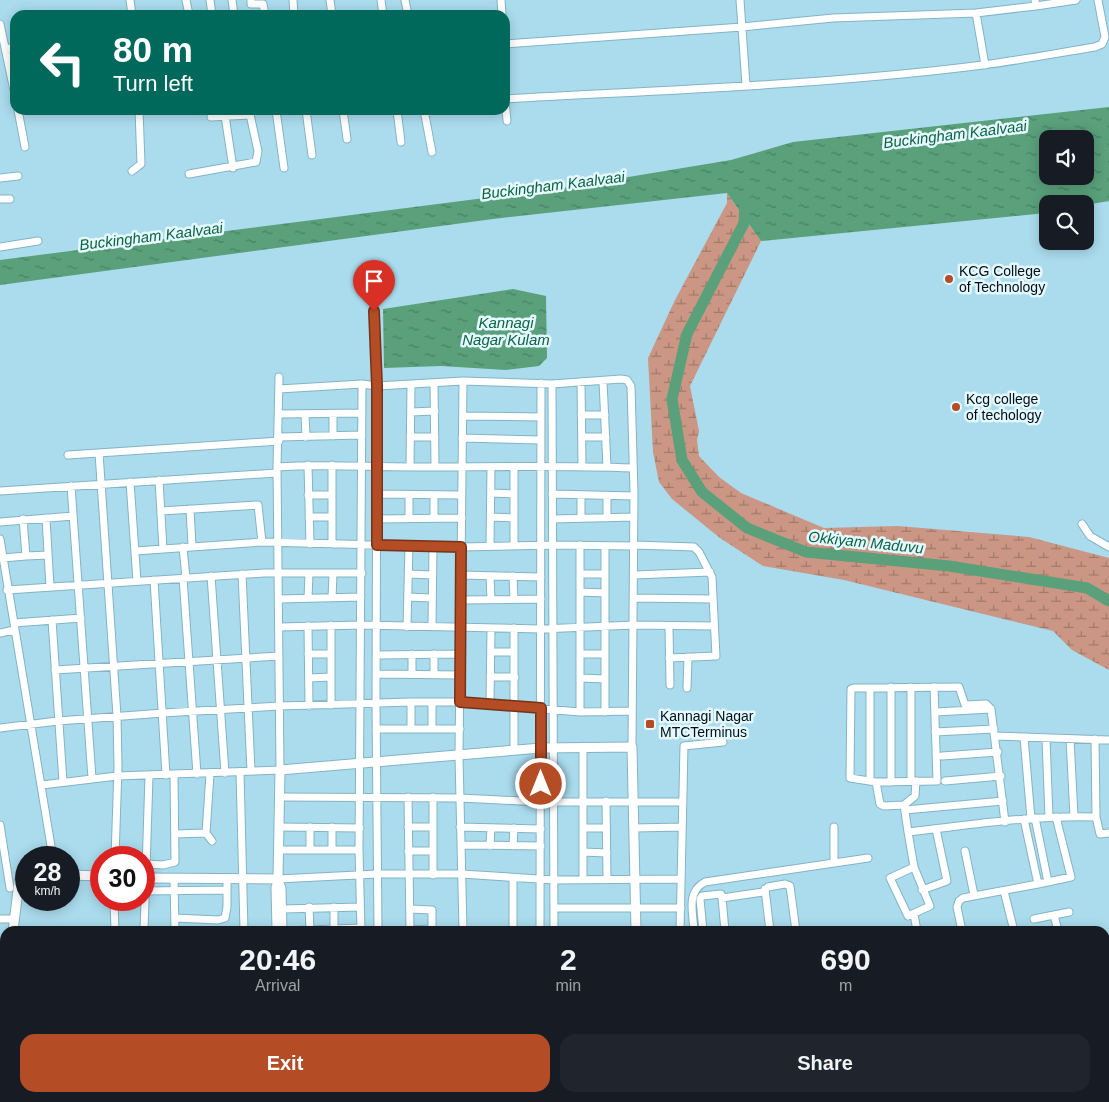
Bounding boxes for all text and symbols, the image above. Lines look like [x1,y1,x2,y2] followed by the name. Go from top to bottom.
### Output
[30,30,95,95] icon: left
[113,30,193,69] text: 80 m
[113,71,193,96] text: Turn left
[882,117,1028,151] water label: Buckingham Kaalvaai
[1039,130,1094,250] map controls
[1039,130,1094,185] button: sound
[480,168,626,202] water label: Buckingham Kaalvaai
[1039,195,1094,250] button: search
[78,219,224,253] water label: Buckingham Kaalvaai
[353,260,395,311] pin
[959,263,1045,295] place label: KCG College of Technology
[360,267,388,295] icon: arrive
[943,273,955,285] marker: KCG College of Technology
[462,314,550,348] water label: Kannagi Nagar Kulam
[966,391,1042,423] place label: Kcg college of techology
[950,401,962,413] marker: Kcg college of techology
[807,527,925,557] water label: Okkiyam Maduvu
[660,708,754,740] place label: Kannagi Nagar MTCTerminus
[644,718,656,730] marker: Kannagi Nagar MTCTerminus
[514,757,566,809] position arrow
[90,846,155,911] speed limit sign: 30
[34,858,61,886] text: 28
[34,884,61,898] text: km/h
[239,943,316,976] text: 20:46
[560,943,577,976] text: 2
[821,943,871,976] text: 690
[255,977,300,994] text: Arrival
[555,977,581,994] text: min
[839,977,852,994] text: m
[20,1034,550,1092] button: Exit
[560,1034,1090,1092] button: Share

